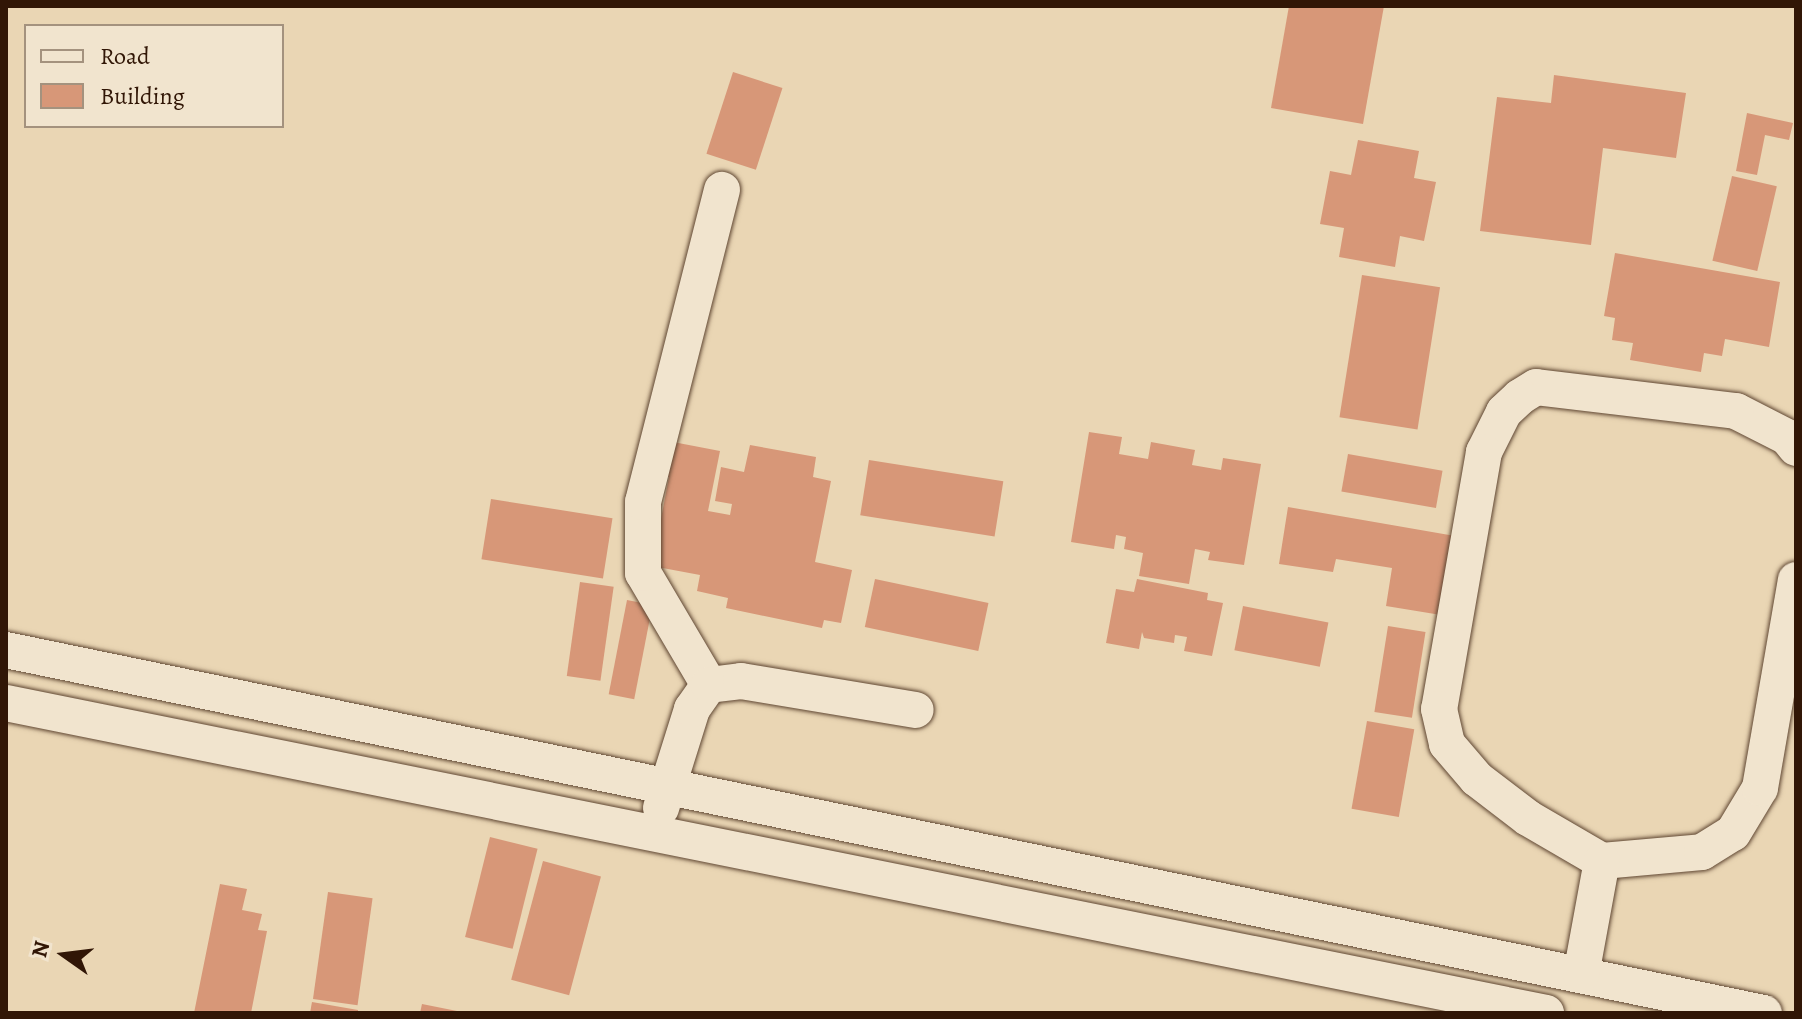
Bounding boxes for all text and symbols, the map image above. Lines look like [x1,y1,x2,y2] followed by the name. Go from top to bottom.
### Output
[24,24,284,128] legend
[100,40,150,72] text: Road
[100,80,185,112] text: Building
[24,915,104,995] north arrow
[24,938,57,961] text: N

